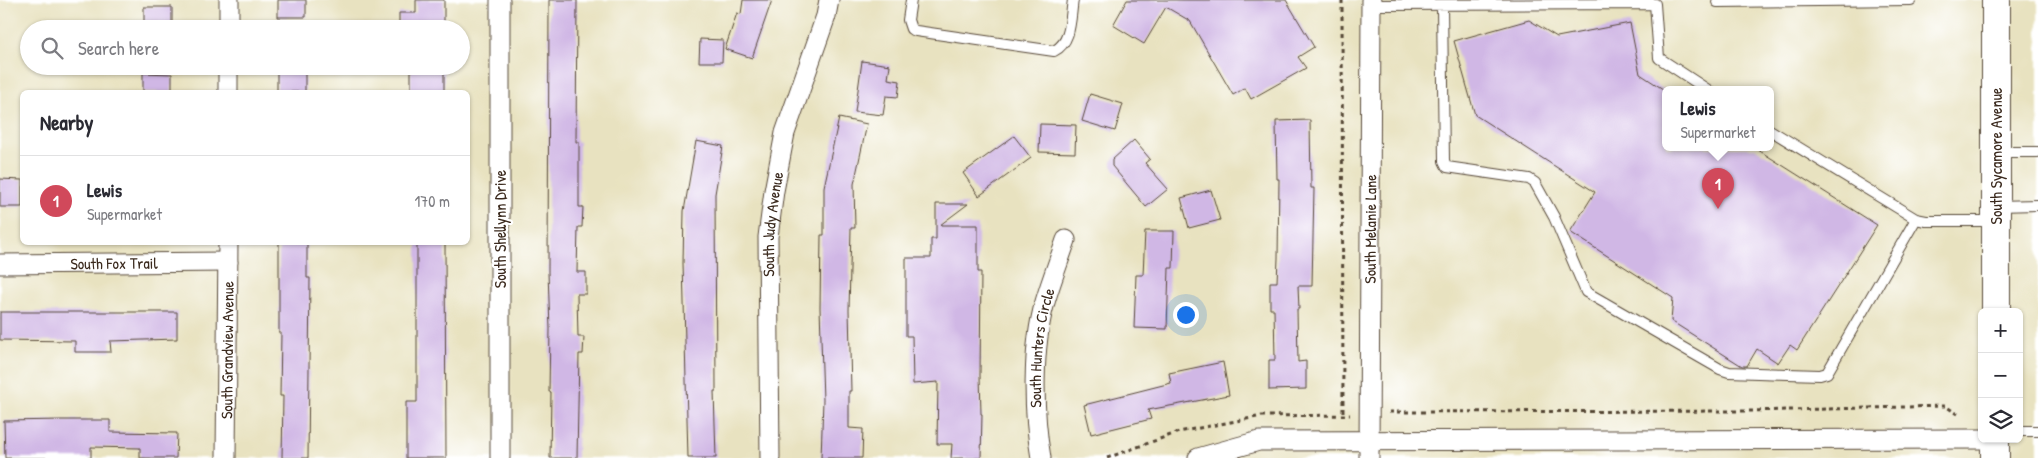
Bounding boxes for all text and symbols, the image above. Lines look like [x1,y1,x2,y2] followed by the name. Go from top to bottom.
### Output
[20,20,470,75] search box
[38,34,66,62] icon: search
[78,35,159,61] text: Search here
[1662,86,1774,151] popup
[1985,87,2007,224] street label: South Sycamore Avenue
[1681,95,1716,121] text: Lewis
[40,108,93,137] text: Nearby
[1681,121,1755,143] text: Supermarket
[1702,168,1734,209] pin: 1
[489,169,511,288] street label: South Shellynn Drive
[757,169,789,277] street label: South Judy Avenue
[1359,174,1381,284] street label: South Melanie Lane
[87,177,122,203] text: Lewis
[53,190,59,212] text: 1
[415,190,450,212] text: 170 m
[87,203,162,225] text: Supermarket
[70,252,158,274] street label: South Fox Trail
[215,280,239,419] street label: South Grandview Avenue
[1024,285,1060,408] street label: South Hunters Circle
[1173,302,1199,328] your location
[1978,308,2023,443] map controls
[1978,308,2023,353] button: +
[1978,353,2023,398] button: −
[1978,398,2023,443] button: layers

